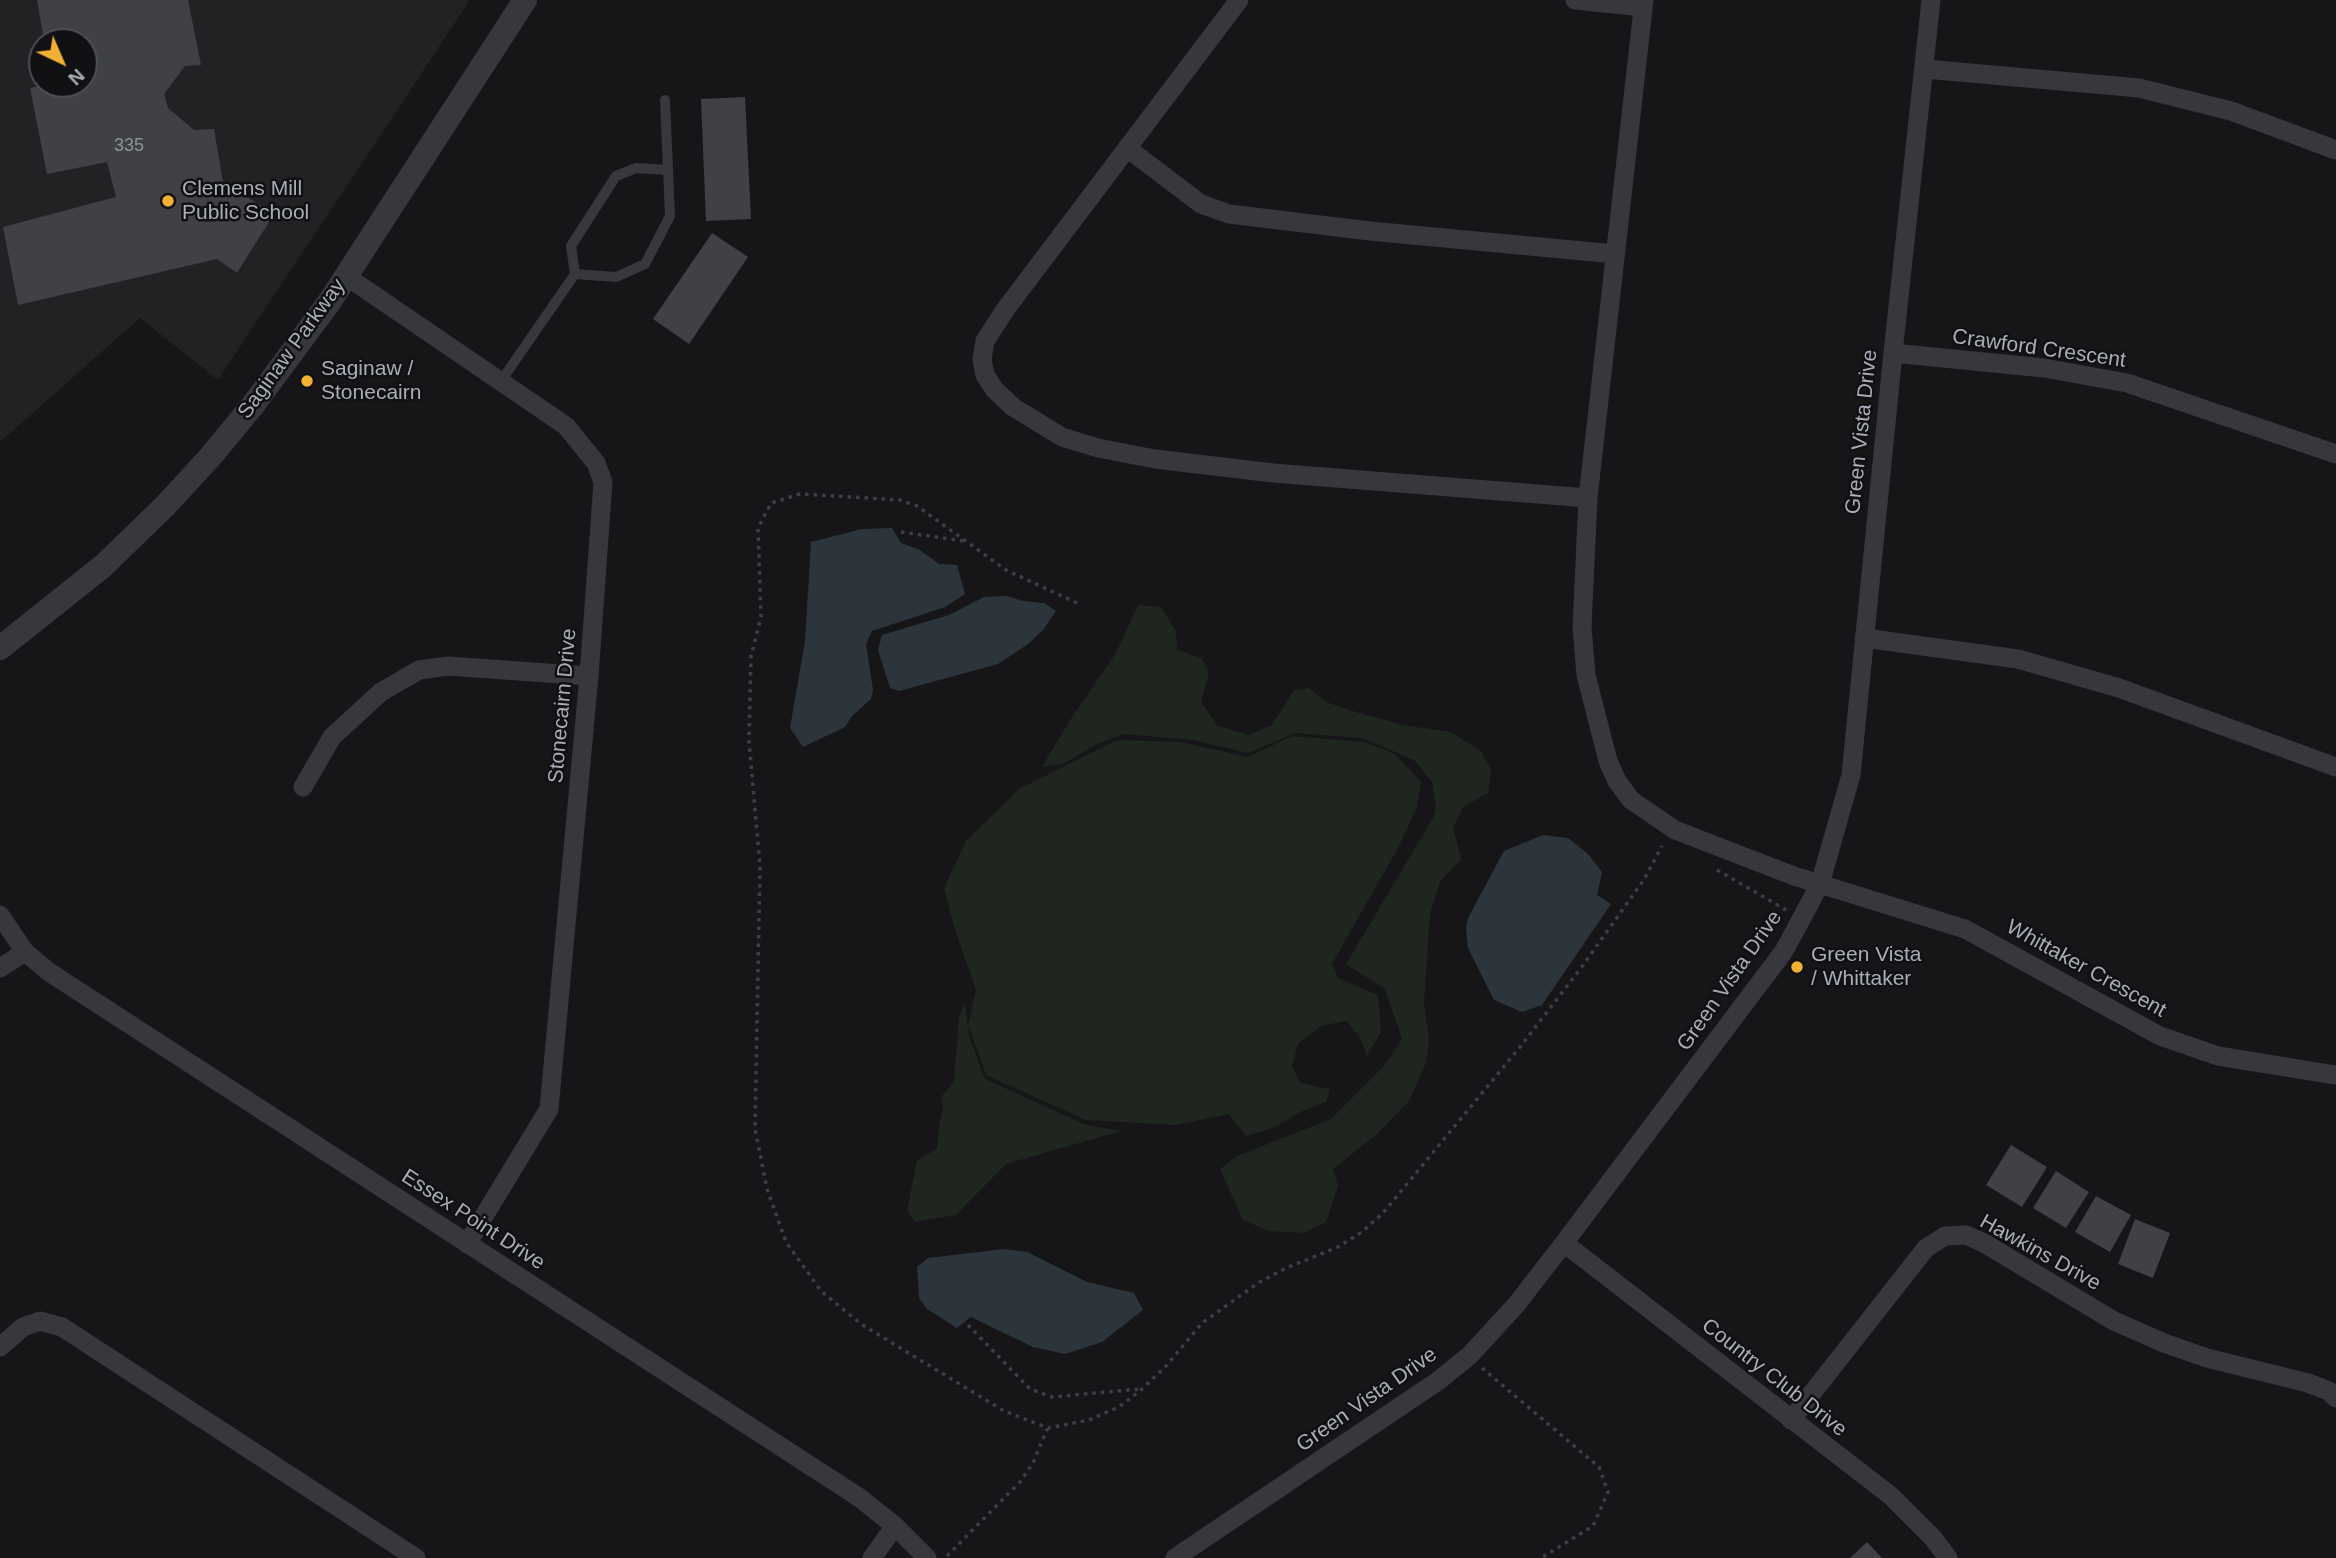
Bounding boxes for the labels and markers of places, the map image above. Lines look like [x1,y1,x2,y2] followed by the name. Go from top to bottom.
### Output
[182,176,309,226] place label: Clemens Mill Public School
[160,193,176,209] marker: Clemens Mill Public School
[321,356,421,406] place label: Saginaw / Stonecairn
[299,373,315,389] marker: Saginaw / Stonecairn
[1811,942,1922,992] place label: Green Vista / Whittaker
[1789,959,1805,975] marker: Green Vista / Whittaker

